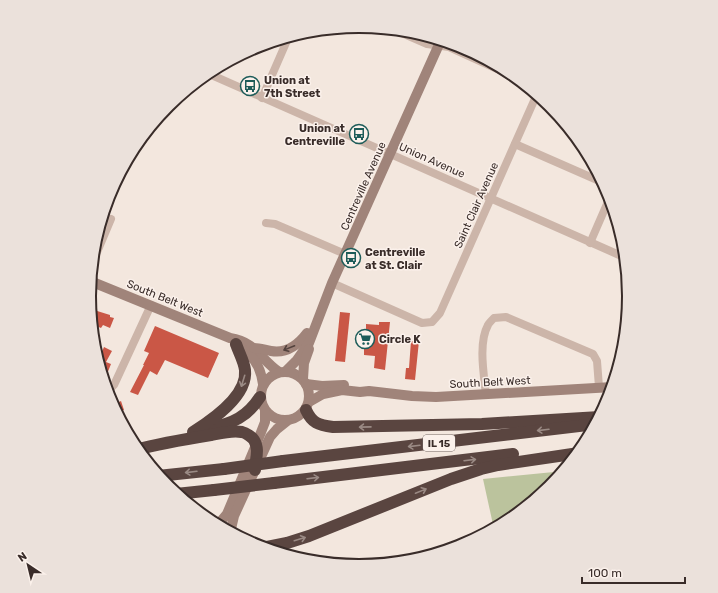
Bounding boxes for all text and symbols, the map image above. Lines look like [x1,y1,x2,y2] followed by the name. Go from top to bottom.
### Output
[264,74,321,100] place label: Union at 7th Street
[239,75,261,97] bus stop icon: Union at 7th Street
[285,122,345,148] place label: Union at Centreville
[348,123,370,145] bus stop icon: Union at Centreville
[338,140,389,233] street label: Centreville Avenue
[397,140,467,181] street label: Union Avenue
[452,160,501,250] street label: Saint Clair Avenue
[365,246,426,272] place label: Centreville at St. Clair
[340,247,362,269] bus stop icon: Centreville at St. Clair
[125,277,205,320] street label: South Belt West
[354,328,376,350] supermarket icon: Circle K
[379,333,421,346] place label: Circle K
[283,345,295,353] one-way arrow
[239,374,246,387] one-way arrow
[449,374,532,391] street label: South Belt West
[359,423,372,430] one-way arrow
[537,426,550,434] one-way arrow
[423,435,455,451] road number: IL 15
[408,442,421,449] one-way arrow
[463,456,476,463] one-way arrow
[185,469,198,476] one-way arrow
[306,474,319,482] one-way arrow
[414,487,426,495] one-way arrow
[293,535,306,542] one-way arrow
[8,545,48,585] north arrow
[16,550,30,565] text: N
[582,559,685,585] scale bar
[588,566,622,580] text: 100 m

